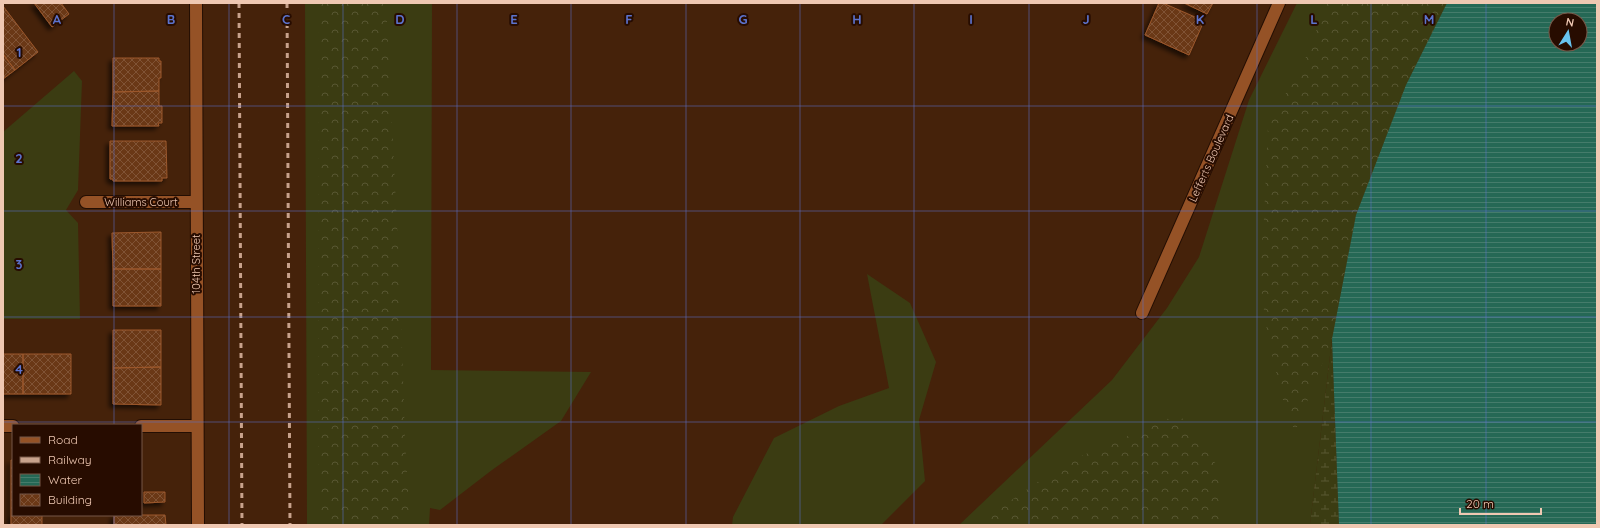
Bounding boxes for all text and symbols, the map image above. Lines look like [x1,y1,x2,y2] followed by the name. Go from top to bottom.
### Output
[53,11,62,27] text: A
[167,11,175,27] text: B
[282,11,290,27] text: C
[395,11,405,27] text: D
[510,11,518,27] text: E
[625,11,633,27] text: F
[738,11,748,27] text: G
[852,11,862,27] text: H
[969,11,973,27] text: I
[1082,11,1090,27] text: J
[1196,11,1205,27] text: K
[1310,11,1318,27] text: L
[1424,11,1434,27] text: M
[1548,12,1588,52] north arrow
[1565,15,1575,30] text: N
[16,44,22,60] text: 1
[1185,112,1237,204] street label: Lefferts Boulevard
[15,150,23,166] text: 2
[104,195,178,209] street label: Williams Court
[189,234,203,294] street label: 104th Street
[16,256,23,272] text: 3
[15,361,23,377] text: 4
[12,424,142,516] legend
[48,432,78,447] text: Road
[48,452,92,467] text: Railway
[48,472,83,487] text: Water
[1460,490,1541,516] scale bar
[48,492,92,507] text: Building
[1466,496,1494,511] text: 20 m

